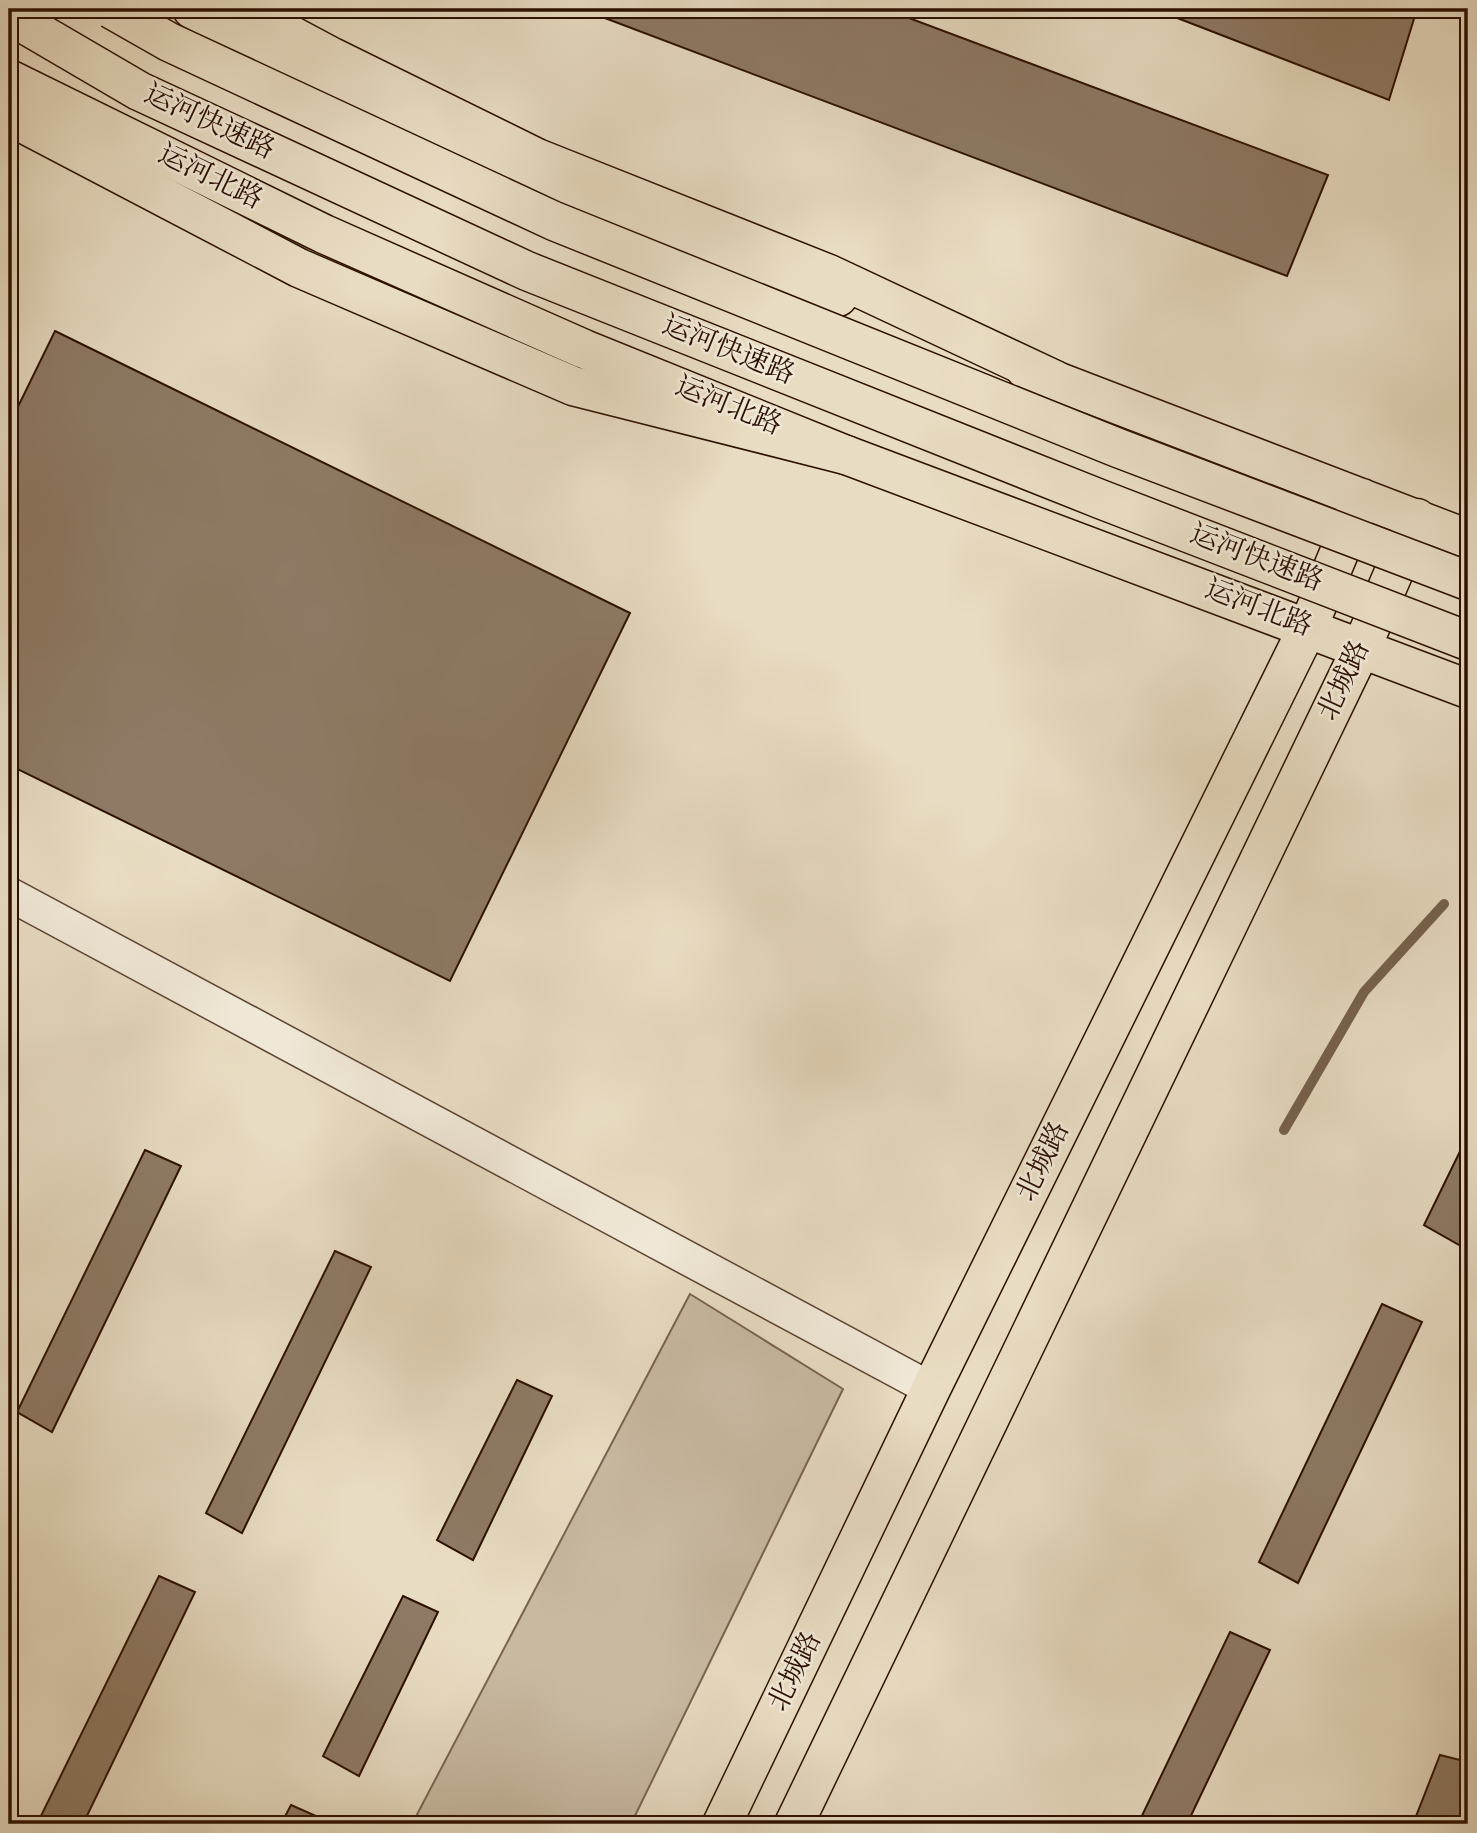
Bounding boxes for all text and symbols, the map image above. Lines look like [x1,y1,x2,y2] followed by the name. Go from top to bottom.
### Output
[137,75,281,171] street label: 运河快速路
[151,135,269,221] street label: 运河北路
[656,306,800,396] street label: 运河快速路
[669,367,787,447] street label: 运河北路
[1183,515,1329,603] street label: 运河快速路
[1199,570,1317,648] street label: 运河北路
[1309,634,1381,728] street label: 北城路
[1008,1115,1080,1209] street label: 北城路
[760,1625,832,1719] street label: 北城路

